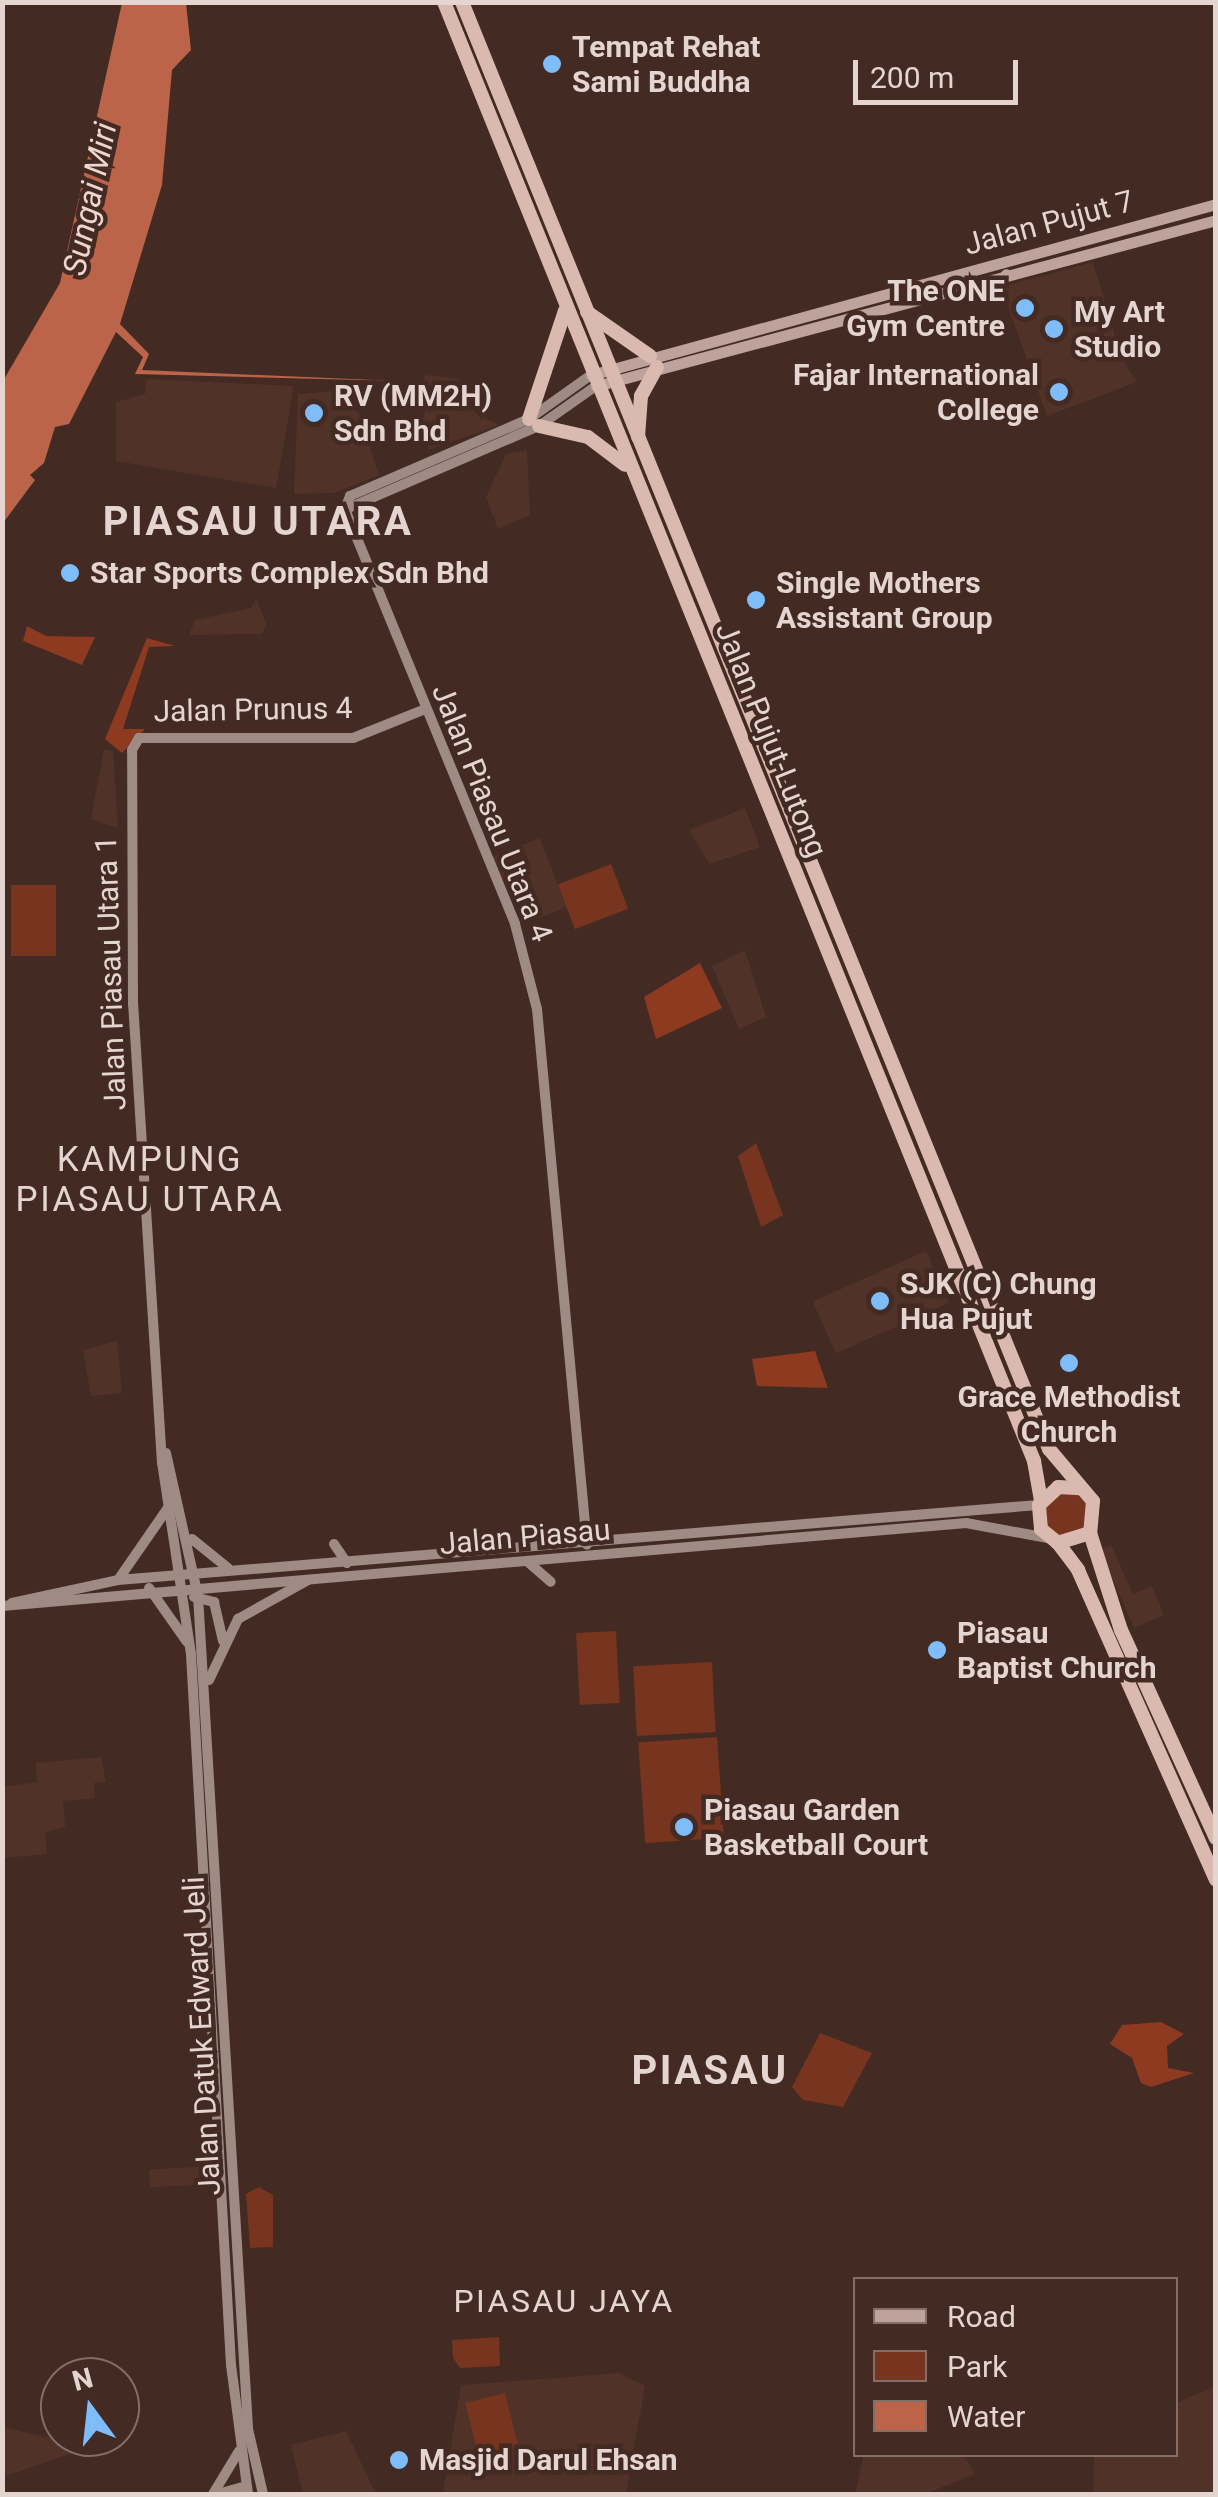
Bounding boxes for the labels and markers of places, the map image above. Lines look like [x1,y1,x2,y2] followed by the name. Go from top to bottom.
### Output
[572,29,760,100] place label: Tempat Rehat Sami Buddha
[541,53,563,75] marker: Tempat Rehat Sami Buddha
[846,273,1005,344] place label: The ONE Gym Centre
[1074,294,1165,364] place label: My Art Studio
[1014,297,1036,319] marker: The ONE Gym Centre
[1043,318,1065,340] marker: My Art Studio
[793,357,1039,428] place label: Fajar International College
[334,378,492,448] place label: RV (MM2H) Sdn Bhd
[1048,381,1070,403] marker: Fajar International College
[303,402,325,424] marker: RV (MM2H) Sdn Bhd
[90,555,489,591] place label: Star Sports Complex Sdn Bhd
[59,562,81,584] marker: Star Sports Complex Sdn Bhd
[776,565,993,636] place label: Single Mothers Assistant Group
[745,589,767,611] marker: Single Mothers Assistant Group
[900,1266,1097,1336] place label: SJK (C) Chung Hua Pujut
[869,1290,891,1312] marker: SJK (C) Chung Hua Pujut
[1058,1352,1080,1374] marker: Grace Methodist Church
[957,1379,1181,1450] place label: Grace Methodist Church
[957,1615,1157,1686] place label: Piasau Baptist Church
[926,1639,948,1661] marker: Piasau Baptist Church
[704,1792,928,1862] place label: Piasau Garden Basketball Court
[673,1816,695,1838] marker: Piasau Garden Basketball Court
[419,2442,678,2478] place label: Masjid Darul Ehsan
[388,2449,410,2471] marker: Masjid Darul Ehsan

